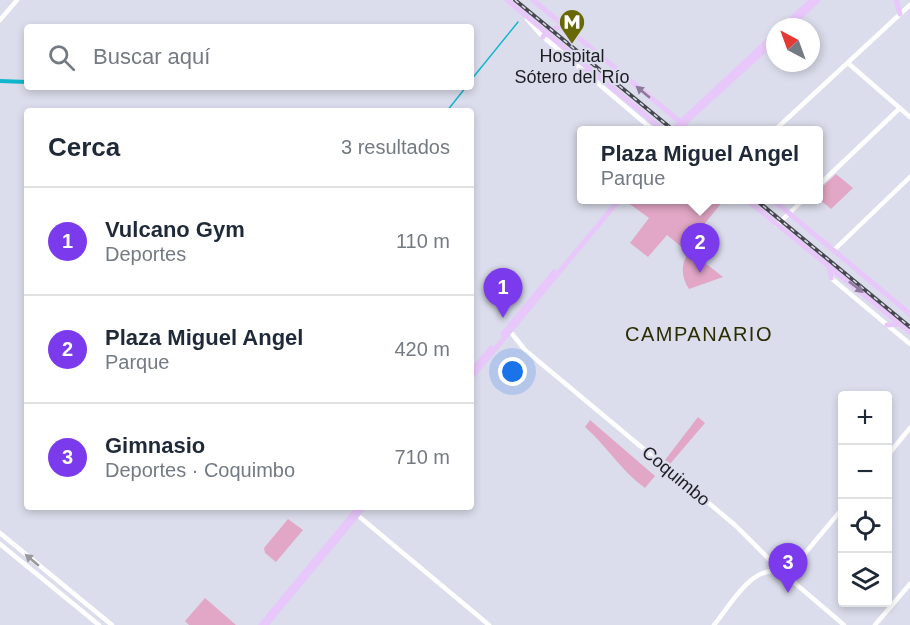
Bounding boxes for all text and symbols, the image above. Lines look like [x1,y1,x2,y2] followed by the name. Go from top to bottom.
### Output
[557,7,587,45] metro station icon: Hospital Sótero del Río
[766,18,820,72] north arrow
[24,24,474,90] search box
[45,41,78,74] icon: search
[93,44,210,69] text: Buscar aquí
[514,46,630,87] place label: Hospital Sótero del Río
[635,85,651,98] one-way arrow
[577,126,823,204] popup
[48,132,120,162] text: Cerca
[341,136,450,158] text: 3 resultados
[601,141,799,166] text: Plaza Miguel Angel
[601,167,665,189] text: Parque
[105,217,245,242] text: Vulcano Gym
[680,224,720,273] pin: 2
[62,230,73,252] text: 1
[396,230,450,252] text: 110 m
[105,243,186,265] text: Deportes
[484,268,522,318] pin: 1
[848,281,864,294] one-way arrow
[625,323,773,345] district label: CAMPANARIO
[105,325,303,350] text: Plaza Miguel Angel
[62,338,73,360] text: 2
[394,338,450,360] text: 420 m
[105,351,170,373] text: Parque
[498,357,527,386] your location
[838,391,892,607] map controls
[838,391,892,445] button: +
[105,433,205,458] text: Gimnasio
[638,442,714,510] street label: Coquimbo
[838,445,892,499] button: −
[62,446,73,468] text: 3
[394,446,450,468] text: 710 m
[105,459,295,481] text: Deportes · Coquimbo
[838,499,892,553] button: locate
[768,544,808,593] pin: 3
[838,553,892,607] button: layers
[25,554,40,567] one-way arrow

